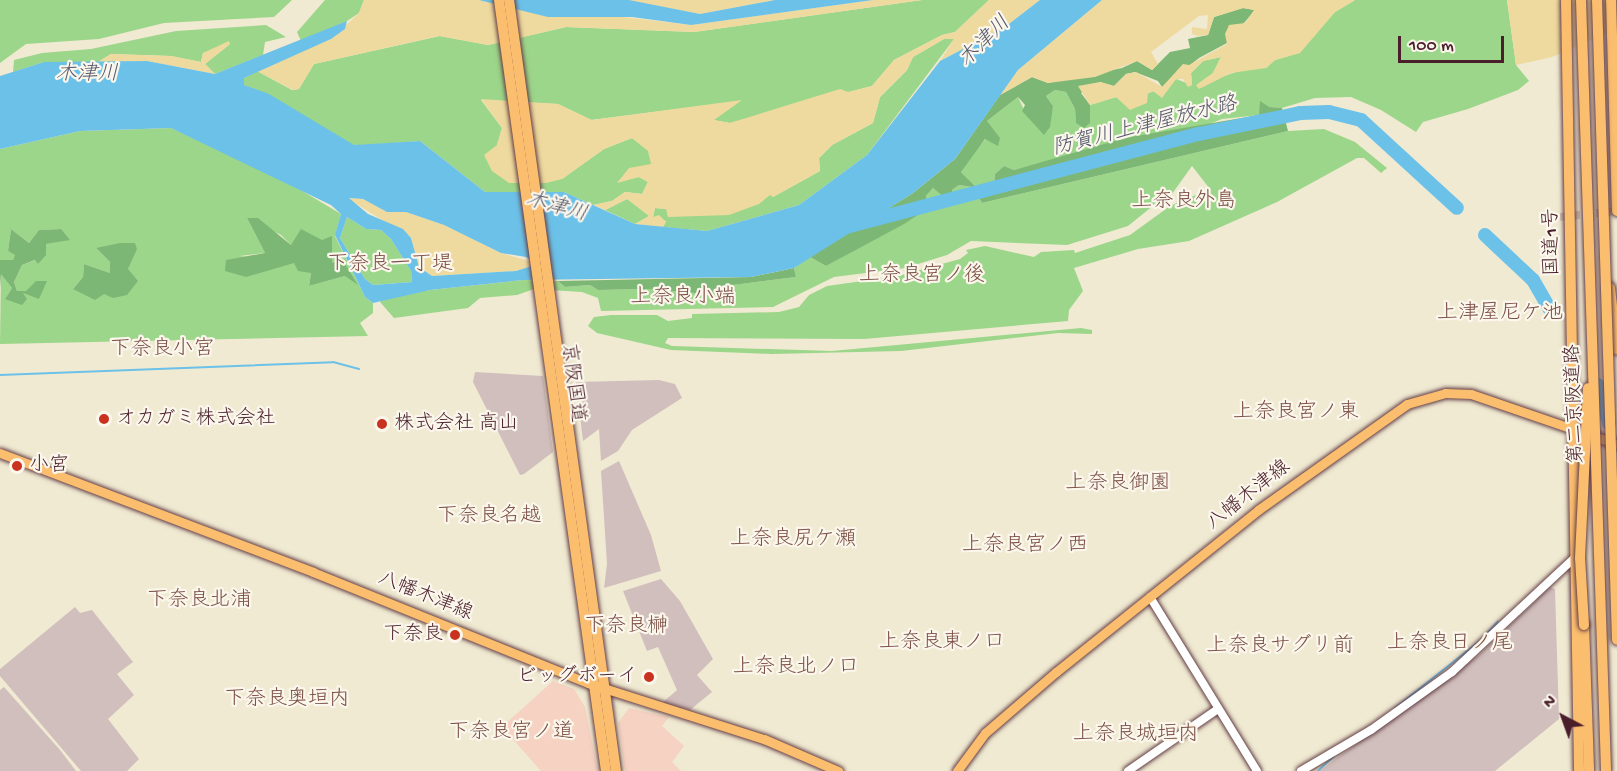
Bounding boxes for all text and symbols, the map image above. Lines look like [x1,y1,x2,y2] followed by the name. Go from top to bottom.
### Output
[955,12,1017,74] water label: 木津川
[1401,24,1508,62] scale bar
[1409,36,1454,57] text: 100 m
[56,63,118,89] water label: 木津川
[1050,93,1240,163] water label: 防賀川上津屋放水路
[522,189,590,229] water label: 木津川
[1132,190,1236,216] district label: 上奈良外島
[1540,208,1566,276] street label: 国道1号
[327,253,453,279] district label: 下奈良一丁堤
[859,264,985,290] district label: 上奈良宮ノ後
[631,286,735,312] district label: 上奈良小端
[1437,302,1563,328] district label: 上津屋尼ケ池
[110,338,214,364] district label: 下奈良小宮
[555,342,589,424] street label: 京阪国道
[1562,344,1590,464] street label: 第二京阪道路
[1233,401,1359,427] district label: 上奈良宮ノ東
[116,407,276,431] place label: オカガミ株式会社
[97,412,111,426] marker: オカガミ株式会社
[394,412,519,436] place label: 株式会社 高山
[375,417,389,431] marker: 株式会社 高山
[29,454,69,478] place label: 小宮
[1202,456,1296,536] street label: 八幡木津線
[10,459,24,473] marker: 小宮
[1066,472,1170,498] district label: 上奈良御園
[437,505,541,531] district label: 下奈良名越
[730,528,856,554] district label: 上奈良尻ケ瀬
[962,534,1088,560] district label: 上奈良宮ノ西
[374,567,476,627] street label: 八幡木津線
[147,589,251,615] district label: 下奈良北浦
[584,615,668,641] district label: 下奈良榊
[383,623,443,647] place label: 下奈良
[448,628,462,642] marker: 下奈良
[879,631,1005,657] district label: 上奈良東ノ口
[1387,632,1513,658] district label: 上奈良日ノ尾
[1207,635,1353,661] district label: 上奈良サグリ前
[733,656,859,682] district label: 上奈良北ノ口
[517,665,637,689] place label: ビッグボーイ
[642,670,656,684] marker: ビッグボーイ
[1533,687,1593,747] north arrow
[224,688,350,714] district label: 下奈良奥垣内
[1541,692,1561,714] text: N
[448,721,574,747] district label: 下奈良宮ノ道
[1073,723,1199,749] district label: 上奈良城垣内

